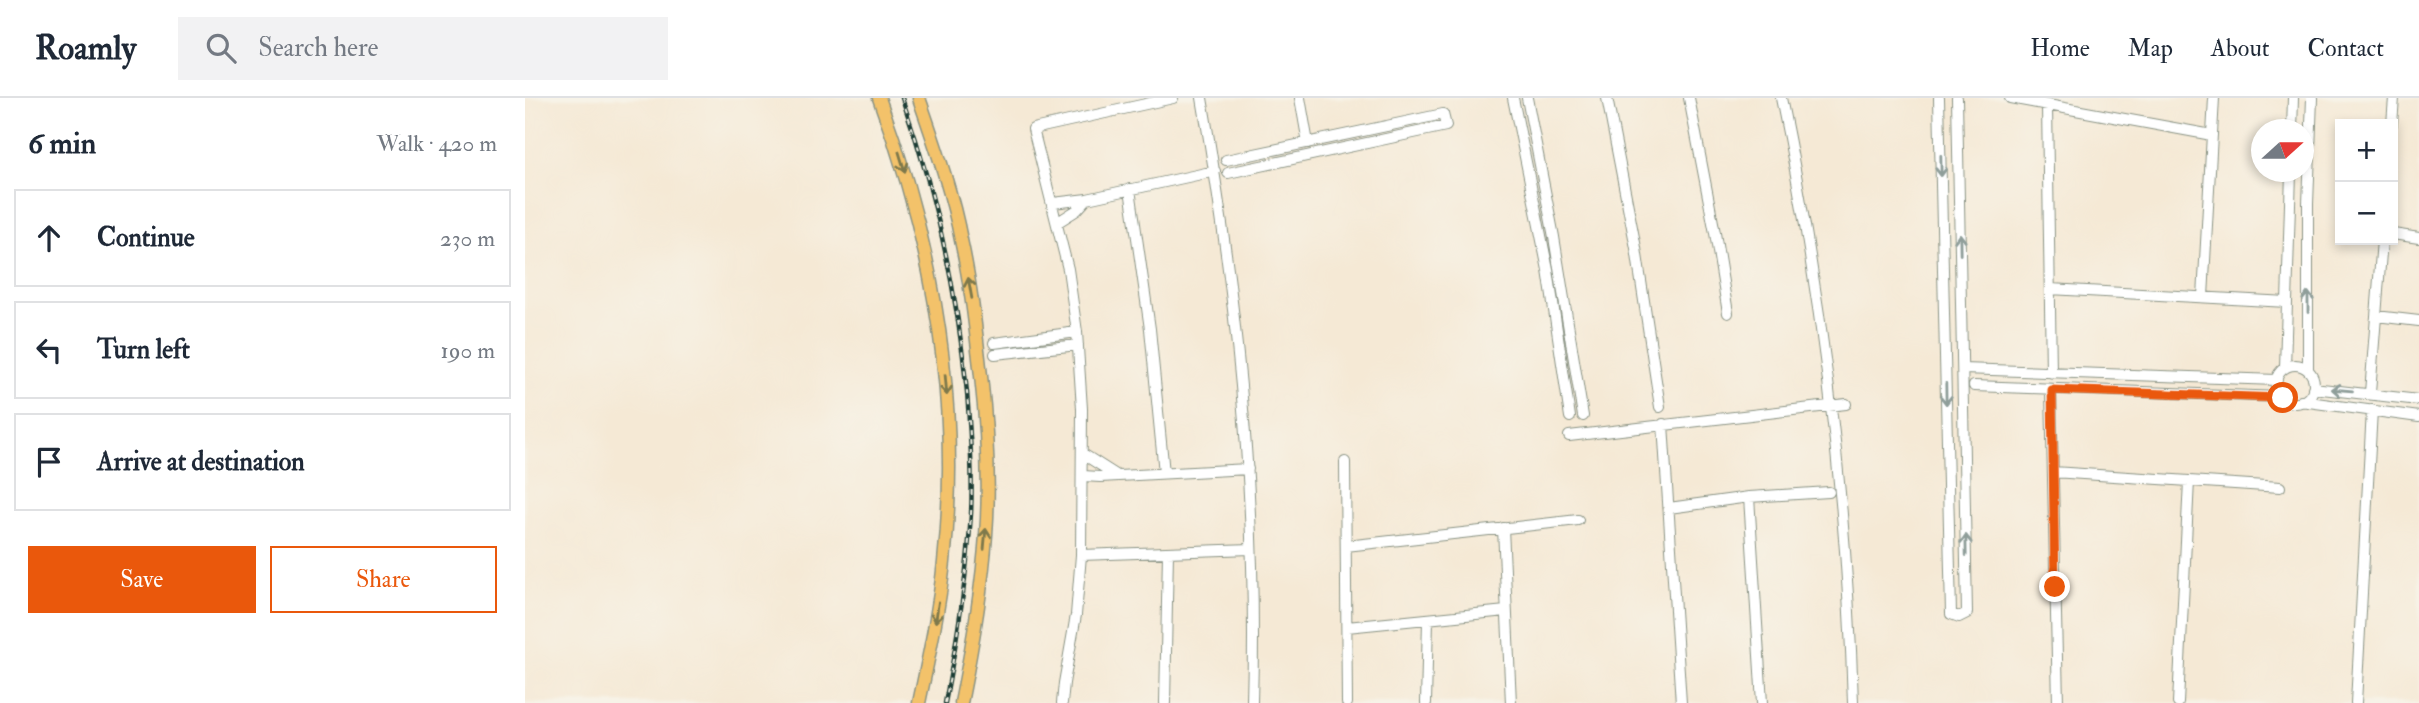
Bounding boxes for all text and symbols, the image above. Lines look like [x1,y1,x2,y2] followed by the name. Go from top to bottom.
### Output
[178,17,668,80] search box
[35,28,136,69] text: Roamly
[202,29,240,67] icon: search
[258,32,378,64] text: Search here
[2030,33,2090,64] text: Home
[2128,33,2173,64] text: Map
[2211,33,2270,64] text: About
[2308,33,2384,64] text: Contact
[2251,119,2314,182] north arrow
[2335,119,2398,245] map controls
[2335,119,2398,182] button: +
[28,125,96,162] text: 6 min
[377,129,497,158] text: Walk · 420 m
[896,151,909,173] one-way arrow
[1934,154,1948,177] one-way arrow
[2335,182,2398,245] button: −
[30,219,68,257] icon: ahead
[97,222,195,254] text: Continue
[440,224,495,253] text: 230 m
[1954,233,1967,256] one-way arrow
[963,277,976,300] one-way arrow
[2301,290,2315,313] one-way arrow
[30,331,68,369] icon: left
[97,334,190,366] text: Turn left
[441,336,495,365] text: 190 m
[940,373,953,396] one-way arrow
[1939,382,1953,405] one-way arrow
[2267,382,2298,413] route start
[2331,383,2354,396] one-way arrow
[30,443,68,481] icon: arrive
[97,446,305,478] text: Arrive at destination
[979,528,992,550] one-way arrow
[1959,534,1973,557] one-way arrow
[28,546,256,613] button: Save
[270,546,497,613] button: Share
[2039,571,2070,602] route end
[931,600,944,623] one-way arrow

